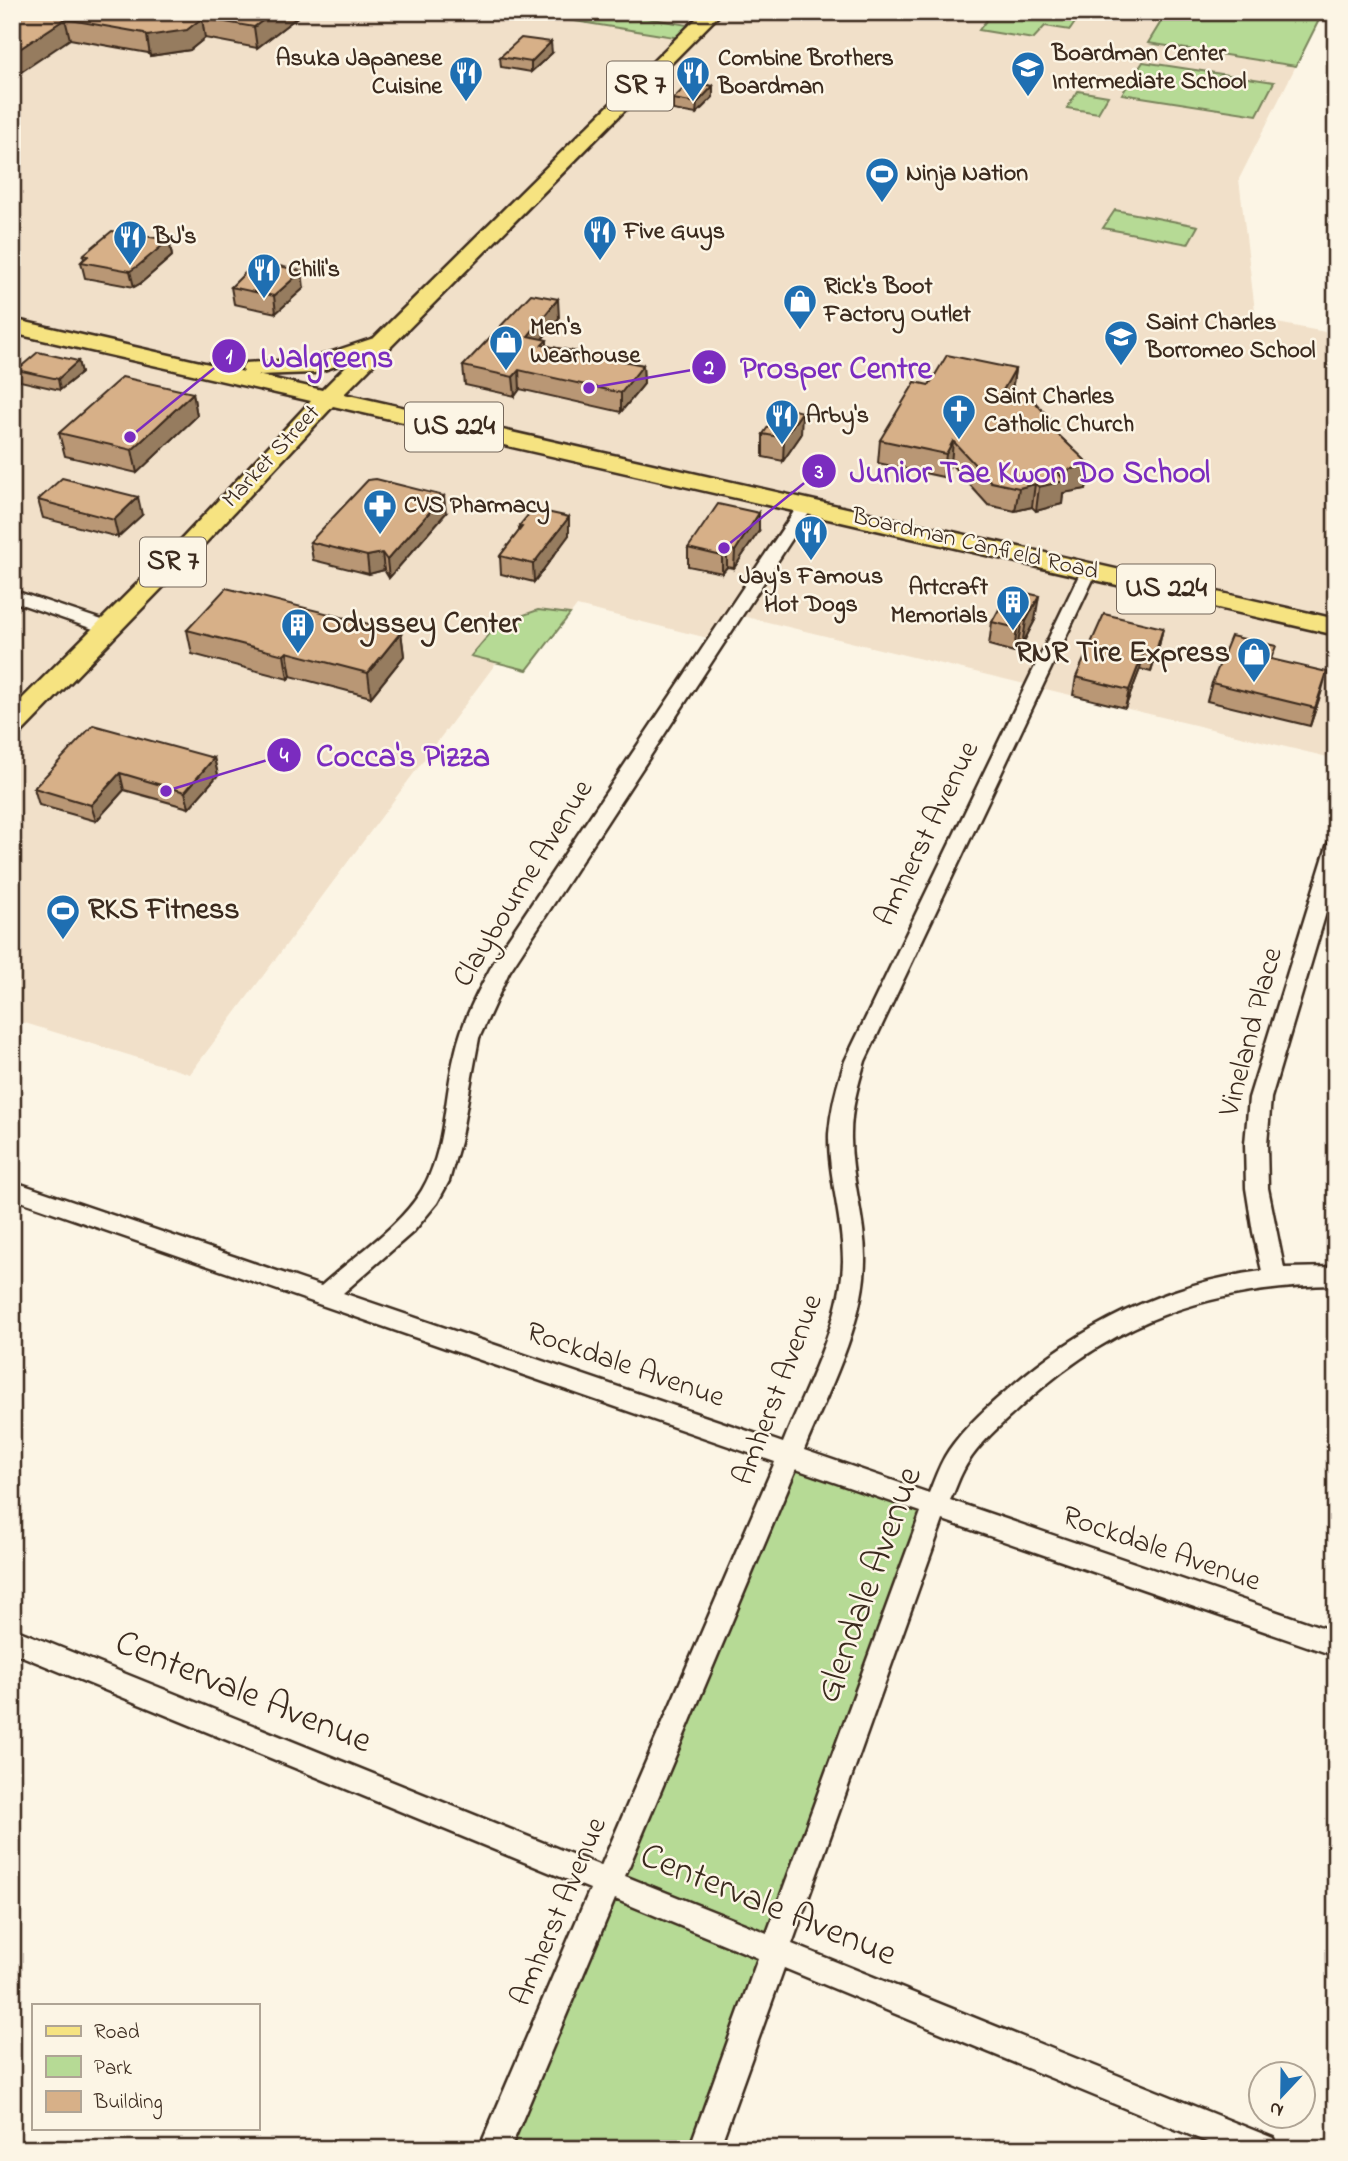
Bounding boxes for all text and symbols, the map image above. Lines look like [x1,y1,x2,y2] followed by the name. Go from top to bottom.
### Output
[1051,37,1246,100] place label: Boardman Center Intermediate School
[276,42,443,105] place label: Asuka Japanese Cuisine
[717,42,894,105] place label: Combine Brothers Boardman
[1009,49,1047,98] school or university icon: Boardman Center Intermediate School
[447,54,485,103] restaurant icon: Asuka Japanese Cuisine
[674,54,712,103] restaurant icon: Combine Brothers Boardman
[607,62,673,110] road number: SR 7
[863,155,901,204] sports icon: Ninja Nation
[906,157,1028,192] place label: Ninja Nation
[581,213,619,262] restaurant icon: Five Guys
[623,215,725,251] place label: Five Guys
[111,218,149,267] restaurant icon: BJ's
[153,220,197,255] place label: BJ's
[245,251,283,300] restaurant icon: Chili's
[288,253,340,288] place label: Chili's
[823,270,972,334] place label: Rick's Boot Factory Outlet
[781,282,819,331] shop icon: Rick's Boot Factory Outlet
[1145,306,1316,369] place label: Saint Charles Borromeo School
[530,311,642,374] place label: Men's Wearhouse
[1102,318,1140,367] school or university icon: Saint Charles Borromeo School
[487,323,525,372] shop icon: Men's Wearhouse
[211,329,407,382] callout: Walgreens
[261,336,393,384] text: Walgreens
[691,341,946,394] callout: Prosper Centre
[226,343,233,373] text: 1
[740,347,934,394] text: Prosper Centre
[703,354,715,384] text: 2
[984,380,1134,443] place label: Saint Charles Catholic Church
[940,392,978,441] church icon: Saint Charles Catholic Church
[215,397,329,517] street label: Market Street
[763,397,801,446] restaurant icon: Arby's
[806,399,869,435] place label: Arby's
[405,402,503,452] road number: US 224
[801,444,1224,497] callout: Junior Tae Kwon Do School
[850,451,1210,498] text: Junior Tae Kwon Do School
[814,458,824,488] text: 3
[361,487,399,536] pharmacy icon: CVS Pharmacy
[404,489,550,525] place label: CVS Pharmacy
[847,499,1102,590] street label: Boardman Canfield Road
[792,513,830,562] restaurant icon: Jay's Famous Hot Dogs
[140,538,206,586] road number: SR 7
[739,560,883,624] place label: Jay's Famous Hot Dogs
[1117,564,1215,614] road number: US 224
[891,571,989,634] place label: Artcraft Memorials
[994,583,1032,632] building icon: Artcraft Memorials
[322,603,522,647] place label: Odyssey Center
[279,606,317,655] building icon: Odyssey Center
[1015,632,1230,676] place label: RNR Tire Express
[1235,635,1273,684] shop icon: RNR Tire Express
[267,729,504,782] callout: Cocca's Pizza
[864,733,992,934] street label: Amherst Avenue
[316,735,490,782] text: Cocca's Pizza
[280,742,289,772] text: 4
[442,771,606,996] street label: Claybourne Avenue
[88,889,240,933] place label: RKS Fitness
[44,892,82,941] sports icon: RKS Fitness
[1208,942,1296,1122] street label: Vineland Place
[722,1288,836,1492] street label: Amherst Avenue
[520,1311,731,1421] street label: Rockdale Avenue
[802,1459,938,1711] street label: Glendale Avenue
[1056,1495,1267,1605] street label: Rockdale Avenue
[107,1617,380,1769] street label: Centervale Avenue
[500,1810,620,2013] street label: Amherst Avenue
[632,1830,905,1982] street label: Centervale Avenue
[32,2004,259,2130] legend
[94,2018,140,2048] text: Road
[94,2054,133,2084] text: Park
[1246,2060,1316,2130] north arrow
[93,2088,163,2120] text: Building
[1265,2093,1288,2123] text: N

